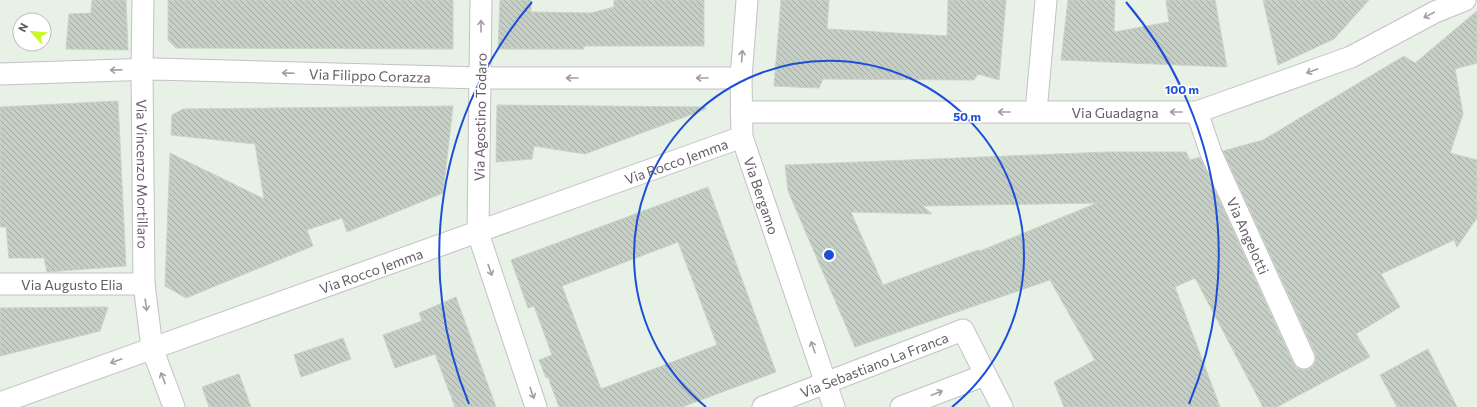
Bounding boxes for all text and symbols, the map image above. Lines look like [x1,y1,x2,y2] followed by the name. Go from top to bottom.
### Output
[1423,11,1435,19] one-way arrow
[12,12,52,52] north arrow
[477,20,485,33] one-way arrow
[15,21,30,34] text: N
[739,50,746,63] one-way arrow
[470,53,490,181] street label: Via Agostino Todaro
[309,65,431,85] street label: Via Filippo Corazza
[110,66,123,74] one-way arrow
[1307,67,1319,75] one-way arrow
[282,69,295,76] one-way arrow
[566,74,579,82] one-way arrow
[696,74,709,82] one-way arrow
[1165,82,1199,96] text: 100 m
[134,99,152,249] street label: Via Vincenzo Mortillaro
[1071,104,1159,121] street label: Via Guadagna
[998,108,1011,116] one-way arrow
[1170,108,1183,116] one-way arrow
[953,109,981,123] text: 50 m
[622,134,730,187] street label: Via Rocco Jemma
[741,155,783,236] street label: Via Bergamo
[1224,194,1273,277] street label: Via Angelotti
[317,244,425,297] street label: Via Rocco Jemma
[822,248,836,262] centre of rings
[487,264,494,277] one-way arrow
[21,276,123,293] street label: Via Augusto Elia
[143,298,150,311] one-way arrow
[797,328,951,400] street label: Via Sebastiano La Franca
[809,340,816,353] one-way arrow
[110,358,122,366] one-way arrow
[159,372,167,384] one-way arrow
[529,387,536,400] one-way arrow
[931,389,943,397] one-way arrow

